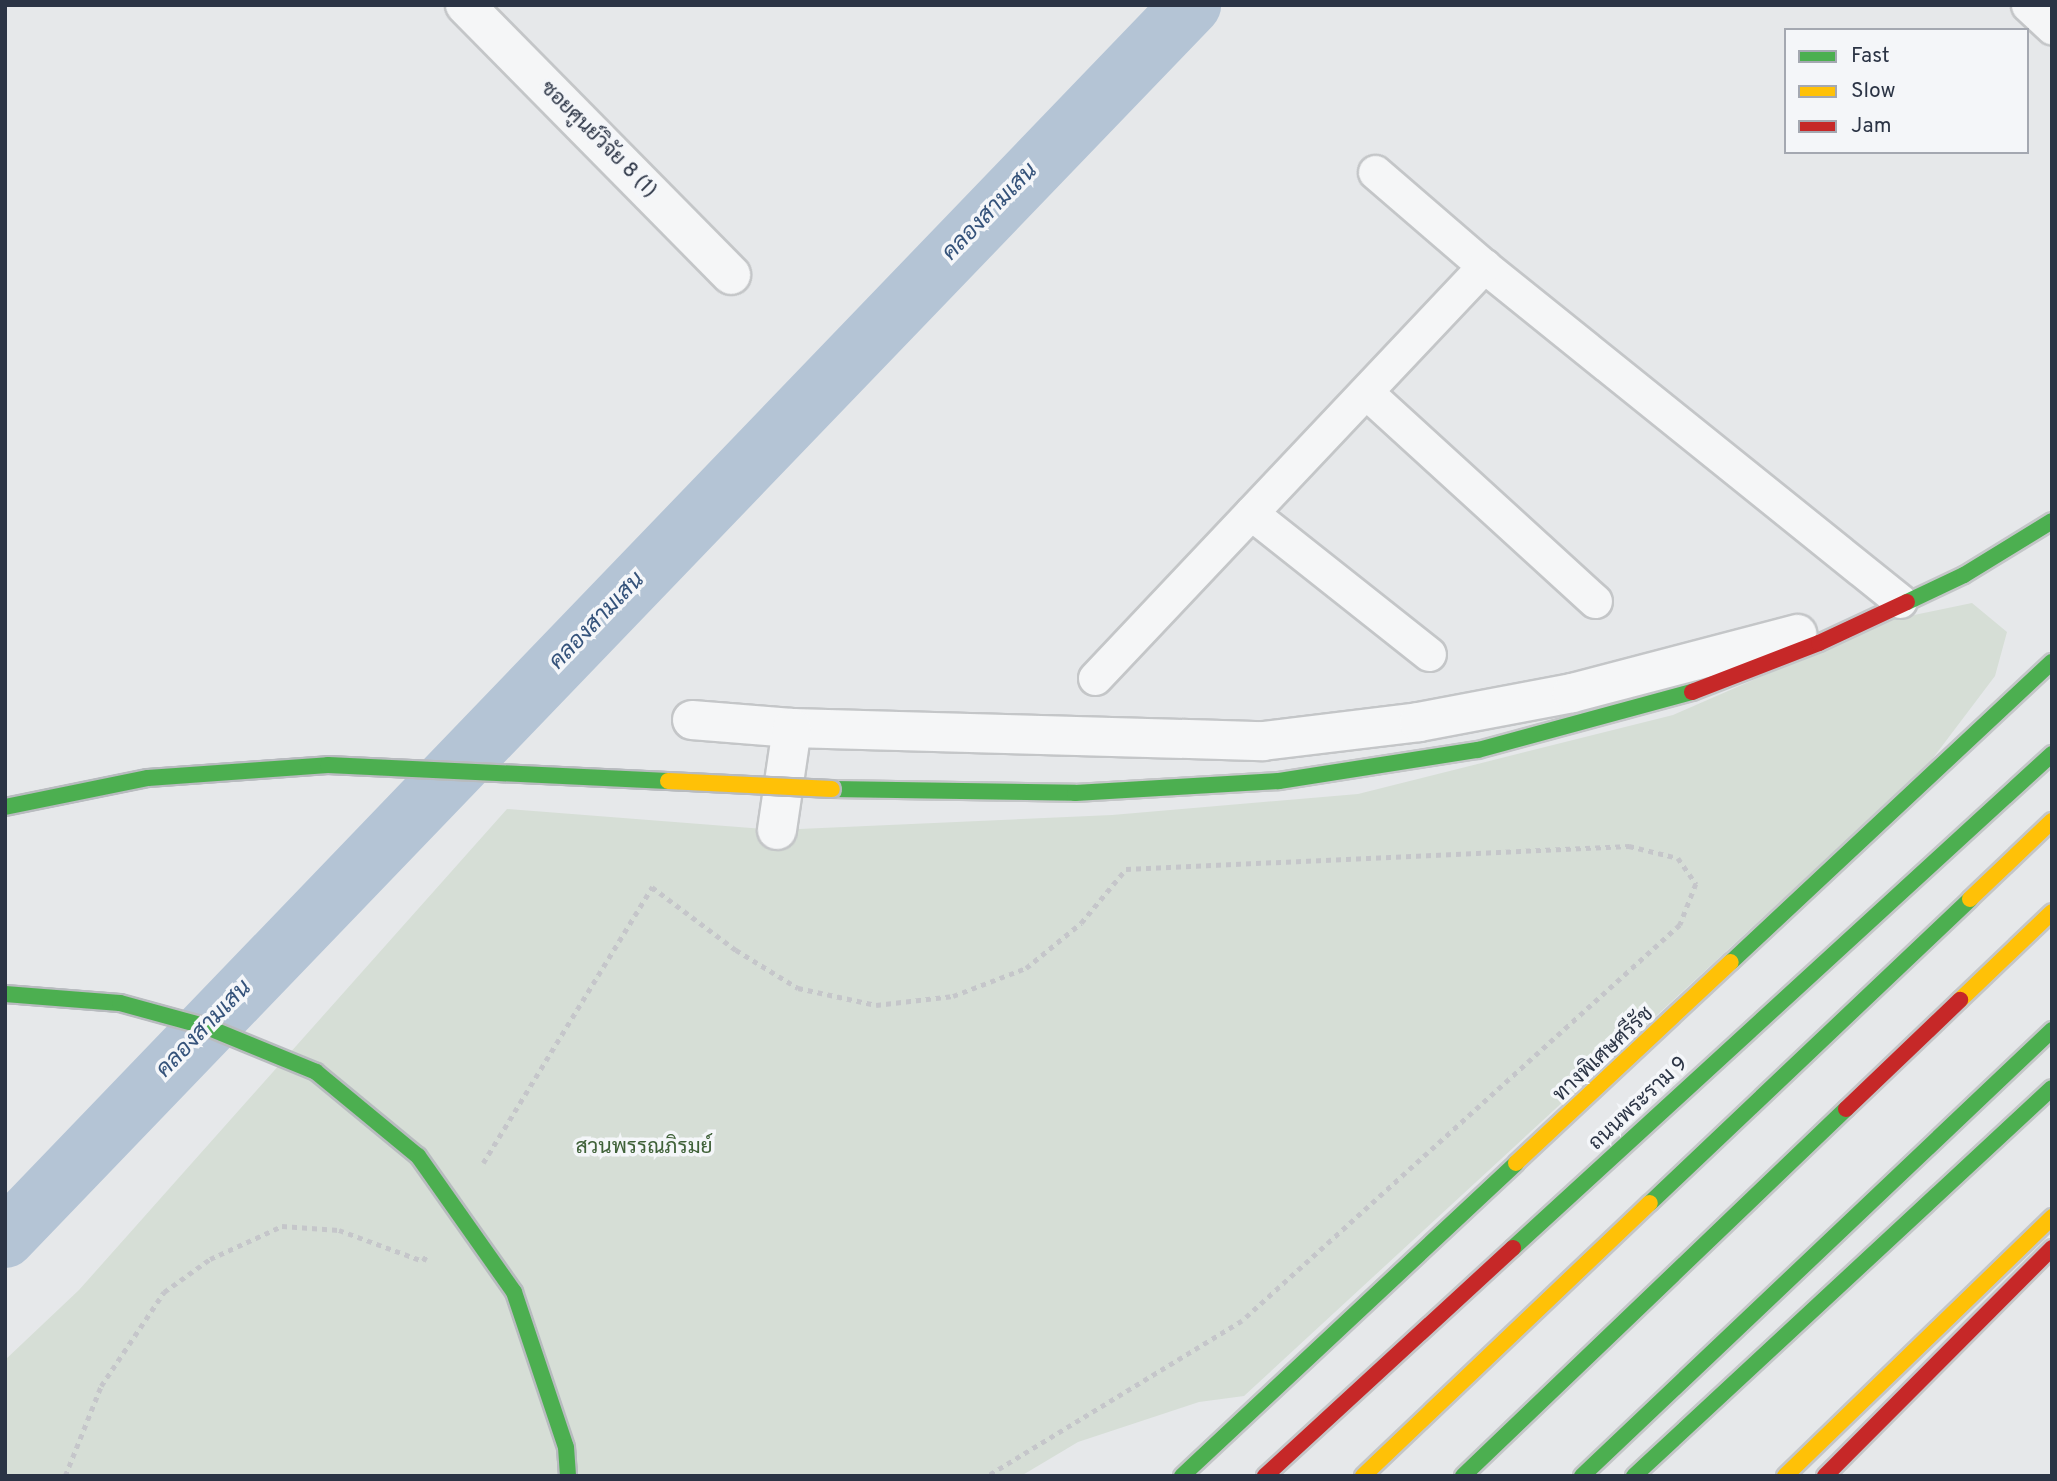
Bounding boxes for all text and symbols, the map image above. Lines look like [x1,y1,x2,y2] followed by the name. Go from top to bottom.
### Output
[1784,28,2029,154] legend
[1851,43,1890,70] text: Fast
[534,76,662,204] street label: ซอยศูนย์วิจัย 8 (1)
[1851,78,1896,105] text: Slow
[1851,113,1892,140] text: Jam
[938,158,1044,268] water label: คลองสามเสน
[545,567,651,677] water label: คลองสามเสน
[152,975,258,1085] water label: คลองสามเสน
[1549,1002,1659,1108] street label: ทางพิเศษศรีรัช
[1584,1052,1694,1156] street label: ถนนพระราม 9
[575,1135,713,1161] park label: สวนพรรณภิรมย์

